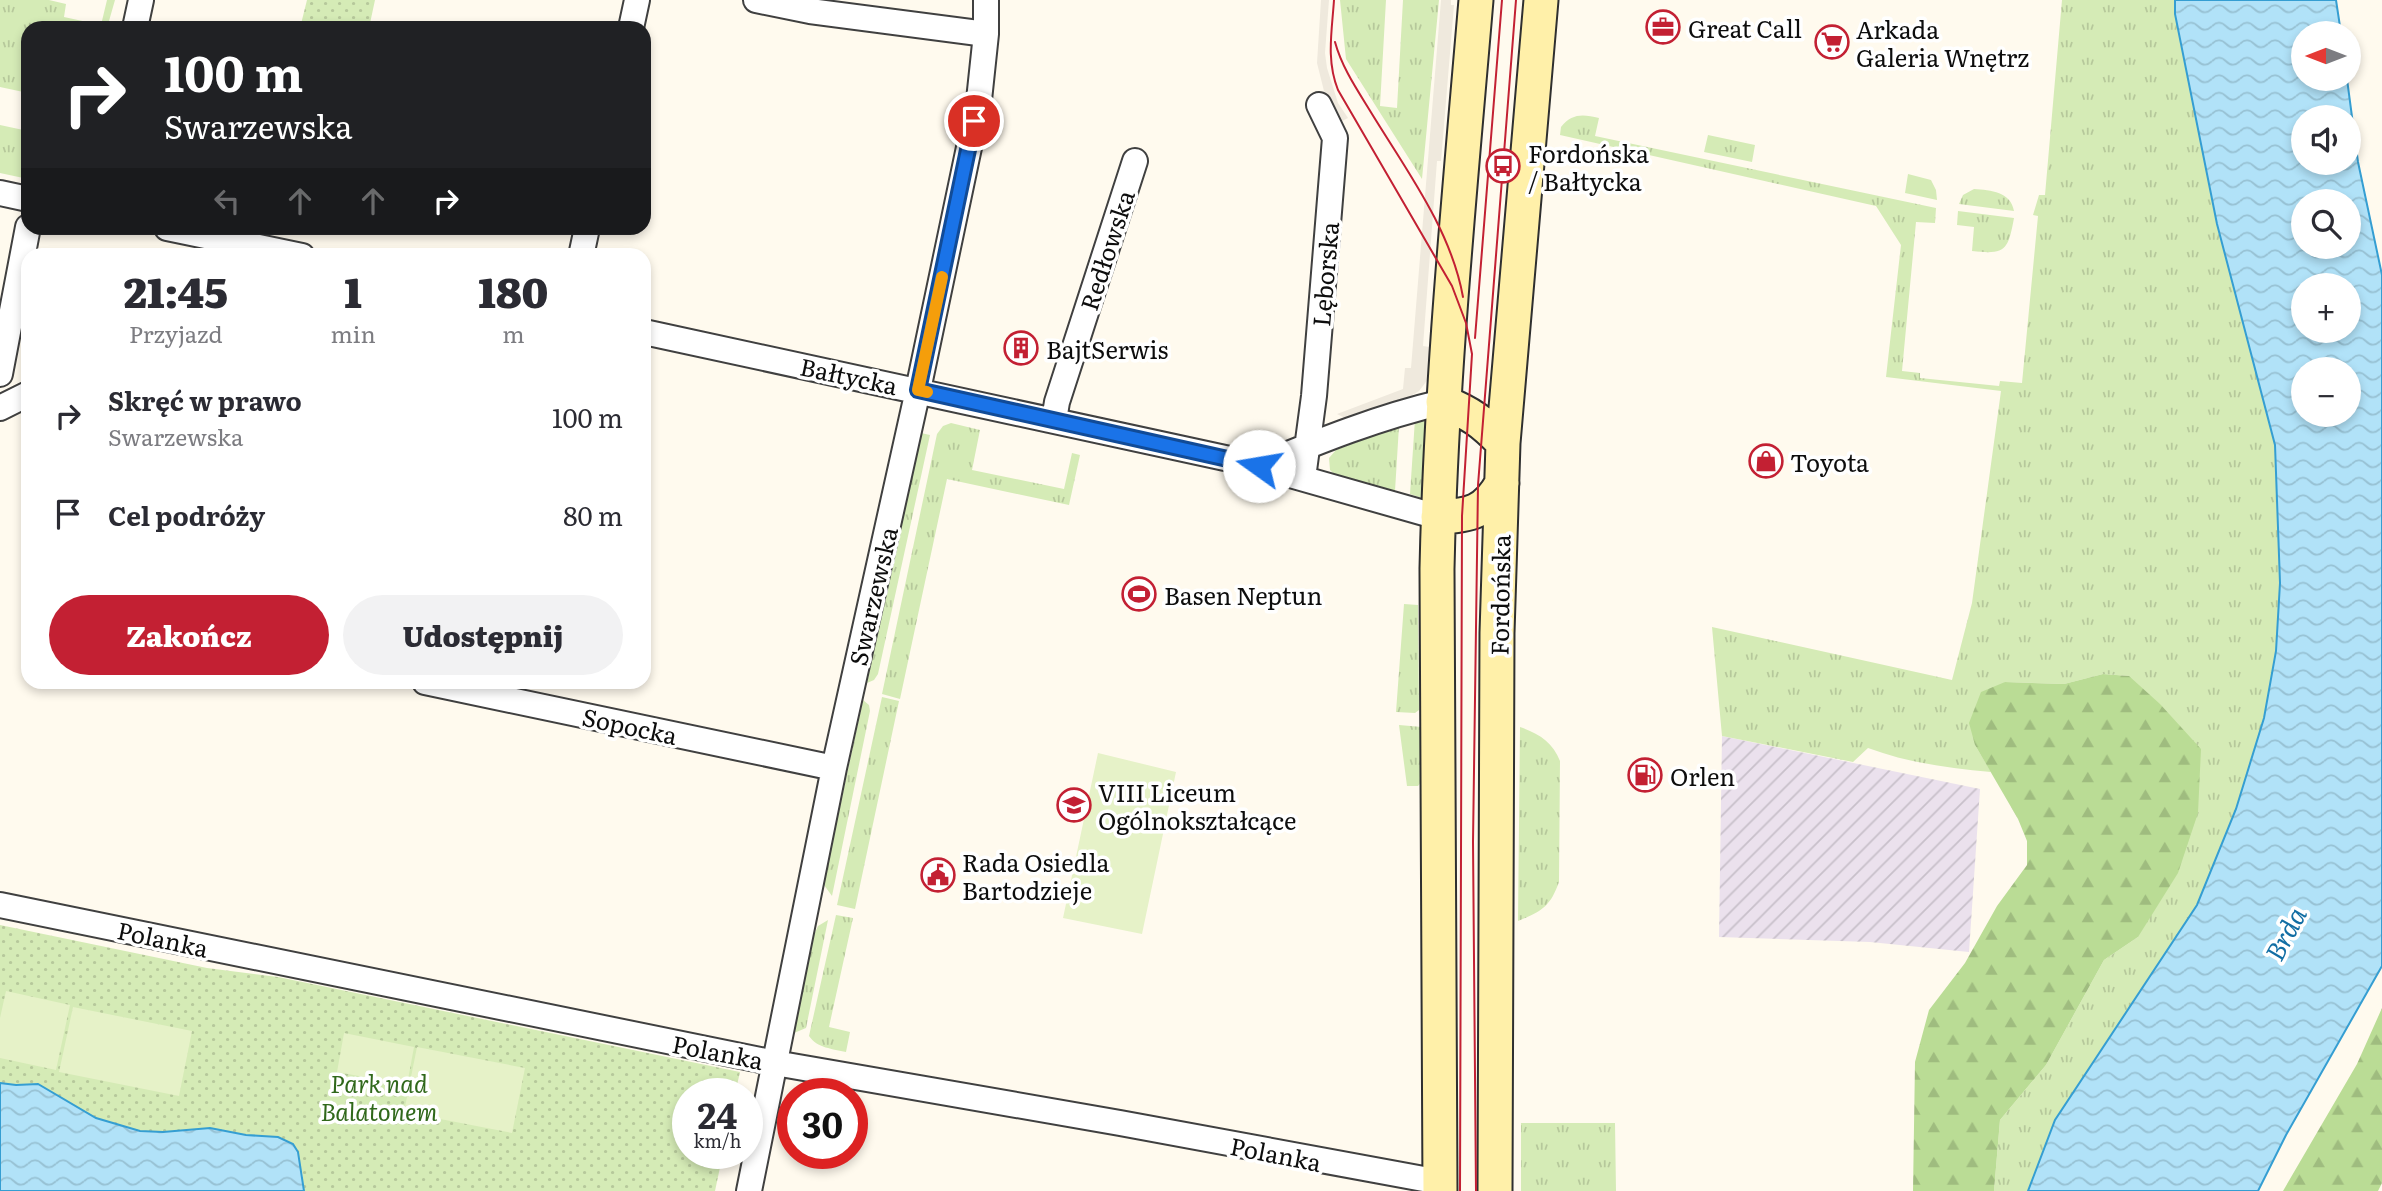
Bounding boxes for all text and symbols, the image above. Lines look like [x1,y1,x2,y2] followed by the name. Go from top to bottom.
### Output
[1644,8,1682,46] office icon: Great Call
[1688,10,1802,45] place label: Great Call
[1856,11,2029,74] place label: Arkada Galeria Wnętrz
[2291,21,2361,91] north arrow
[2291,21,2361,427] map controls
[1813,23,1851,61] supermarket icon: Arkada Galeria Wnętrz
[164,34,303,107] text: 100 m
[49,49,140,140] icon: right
[944,91,1004,151] pin
[164,101,352,149] text: Swarzewska
[955,102,993,140] icon: arrive
[2291,105,2361,175] button: sound
[1528,135,1649,198] place label: Fordońska / Bałtycka
[1484,147,1522,185] bus stop icon: Fordońska / Bałtycka
[208,182,246,220] icon: left
[281,182,319,220] icon: ahead
[354,182,392,220] icon: ahead
[427,182,465,220] icon: right
[1070,185,1142,315] street label: Redłowska
[2291,189,2361,259] button: search
[1302,220,1346,328] street label: Lęborska
[124,259,228,321] text: 21:45
[344,259,362,321] text: 1
[478,259,548,321] text: 180
[2291,273,2361,343] button: +
[129,316,223,350] text: Przyjazd
[331,316,376,350] text: min
[502,316,524,350] text: m
[1002,329,1040,367] building icon: BajtSerwis
[1046,331,1169,366] place label: BajtSerwis
[797,348,901,402] street label: Bałtycka
[2291,357,2361,427] button: −
[108,380,302,419] text: Skręć w prawo
[49,397,87,435] icon: right
[552,397,623,436] text: 100 m
[108,419,243,453] text: Swarzewska
[1222,429,1296,503] position arrow
[1747,442,1785,480] shop icon: Toyota
[1790,444,1869,479] place label: Toyota
[49,495,87,533] icon: arrive
[108,495,265,534] text: Cel podróży
[563,495,623,534] text: 80 m
[839,523,905,669] street label: Swarzewska
[1480,534,1518,656] street label: Fordońska
[1120,575,1158,613] sports icon: Basen Neptun
[1164,577,1322,612] place label: Basen Neptun
[49,595,329,675] button: Zakończ
[343,595,623,675] button: Udostępnij
[579,698,681,752] street label: Sopocka
[1626,756,1664,794] fuel station icon: Orlen
[1670,758,1735,793] place label: Orlen
[1098,774,1296,837] place label: VIII Liceum Ogólnokształcące
[1055,786,1093,824] school or university icon: VIII Liceum Ogólnokształcące
[962,844,1110,907] place label: Rada Osiedla Bartodzieje
[919,856,957,894] public building icon: Rada Osiedla Bartodzieje
[2254,899,2314,967] water label: Brda
[114,911,212,965] street label: Polanka
[669,1025,767,1077] street label: Polanka
[321,1065,437,1128] park label: Park nad Balatonem
[777,1078,868,1169] speed limit sign: 30
[698,1088,737,1140] text: 24
[694,1127,741,1154] text: km/h
[1227,1127,1325,1179] street label: Polanka

